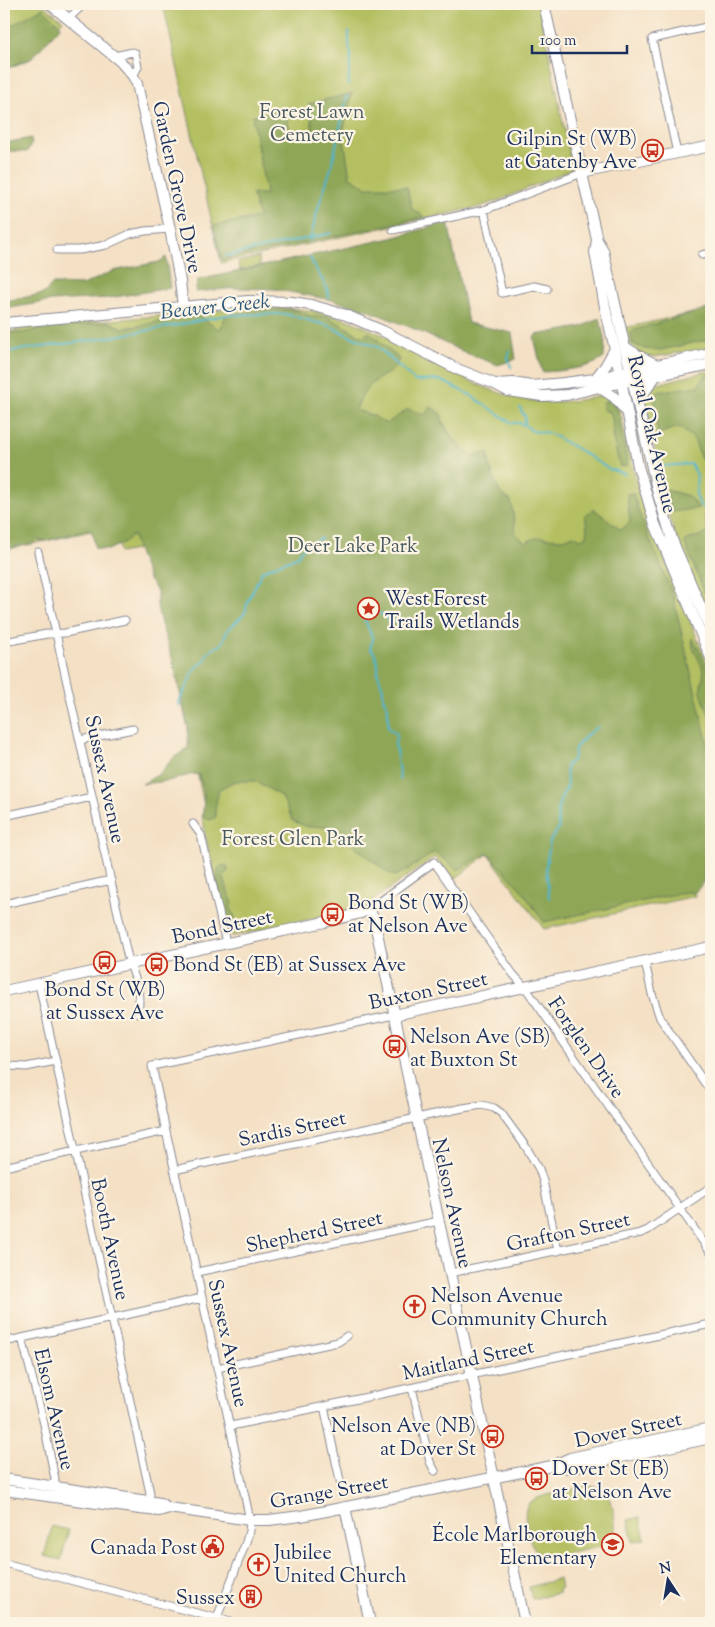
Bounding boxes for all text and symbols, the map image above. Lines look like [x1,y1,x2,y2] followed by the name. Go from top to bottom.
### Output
[532,22,628,54] scale bar
[540,31,577,52] text: 100 m
[143,99,208,276] street label: Garden Grove Drive
[259,99,365,151] park label: Forest Lawn Cemetery
[505,126,637,178] place label: Gilpin St (WB) at Gatenby Ave
[641,138,665,162] bus stop icon: Gilpin St (WB) at Gatenby Ave
[159,287,272,329] water label: Beaver Creek
[618,353,683,516] street label: Royal Oak Avenue
[288,533,418,562] park label: Deer Lake Park
[385,586,519,638] place label: West Forest Trails Wetlands
[357,597,381,621] place icon: West Forest Trails Wetlands
[76,713,131,846] street label: Sussex Avenue
[222,826,365,855] park label: Forest Glen Park
[348,890,469,942] place label: Bond St (WB) at Nelson Ave
[320,902,344,926] bus stop icon: Bond St (WB) at Nelson Ave
[169,904,276,953] street label: Bond Street
[93,951,117,975] bus stop icon: Bond St (WB) at Sussex Ave
[145,952,169,976] bus stop icon: Bond St (EB) at Sussex Ave
[173,952,406,981] place label: Bond St (EB) at Sussex Ave
[367,966,491,1019] street label: Buxton Street
[45,977,166,1029] place label: Bond St (WB) at Sussex Ave
[539,992,631,1105] street label: Forglen Drive
[410,1024,550,1076] place label: Nelson Ave (SB) at Buxton St
[382,1035,406,1059] bus stop icon: Nelson Ave (SB) at Buxton St
[236,1105,349,1156] street label: Sardis Street
[423,1136,478,1271] street label: Nelson Avenue
[81,1176,136,1303] street label: Booth Avenue
[243,1205,386,1262] street label: Shepherd Street
[504,1206,633,1261] street label: Grafton Street
[199,1277,254,1410] street label: Sussex Avenue
[431,1283,608,1335] place label: Nelson Avenue Community Church
[403,1295,427,1319] church icon: Nelson Avenue Community Church
[400,1333,537,1390] street label: Maitland Street
[24,1346,81,1473] street label: Elsom Avenue
[572,1406,685,1457] street label: Dover Street
[331,1413,476,1465] place label: Nelson Ave (NB) at Dover St
[480,1425,504,1449] bus stop icon: Nelson Ave (NB) at Dover St
[552,1456,672,1508] place label: Dover St (EB) at Nelson Ave
[524,1467,548,1491] bus stop icon: Dover St (EB) at Nelson Ave
[268,1469,391,1518] street label: Grange Street
[432,1521,597,1574] place label: École Marlborough Elementary
[601,1533,625,1557] school or university icon: École Marlborough Elementary
[90,1535,197,1564] place label: Canada Post
[201,1535,225,1559] public building icon: Canada Post
[273,1540,407,1592] place label: Jubilee United Church
[246,1552,270,1576] church icon: Jubilee United Church
[642,1554,692,1604] north arrow
[658,1558,673,1580] text: N
[176,1585,235,1614] place label: Sussex
[239,1585,263,1609] building icon: Sussex

